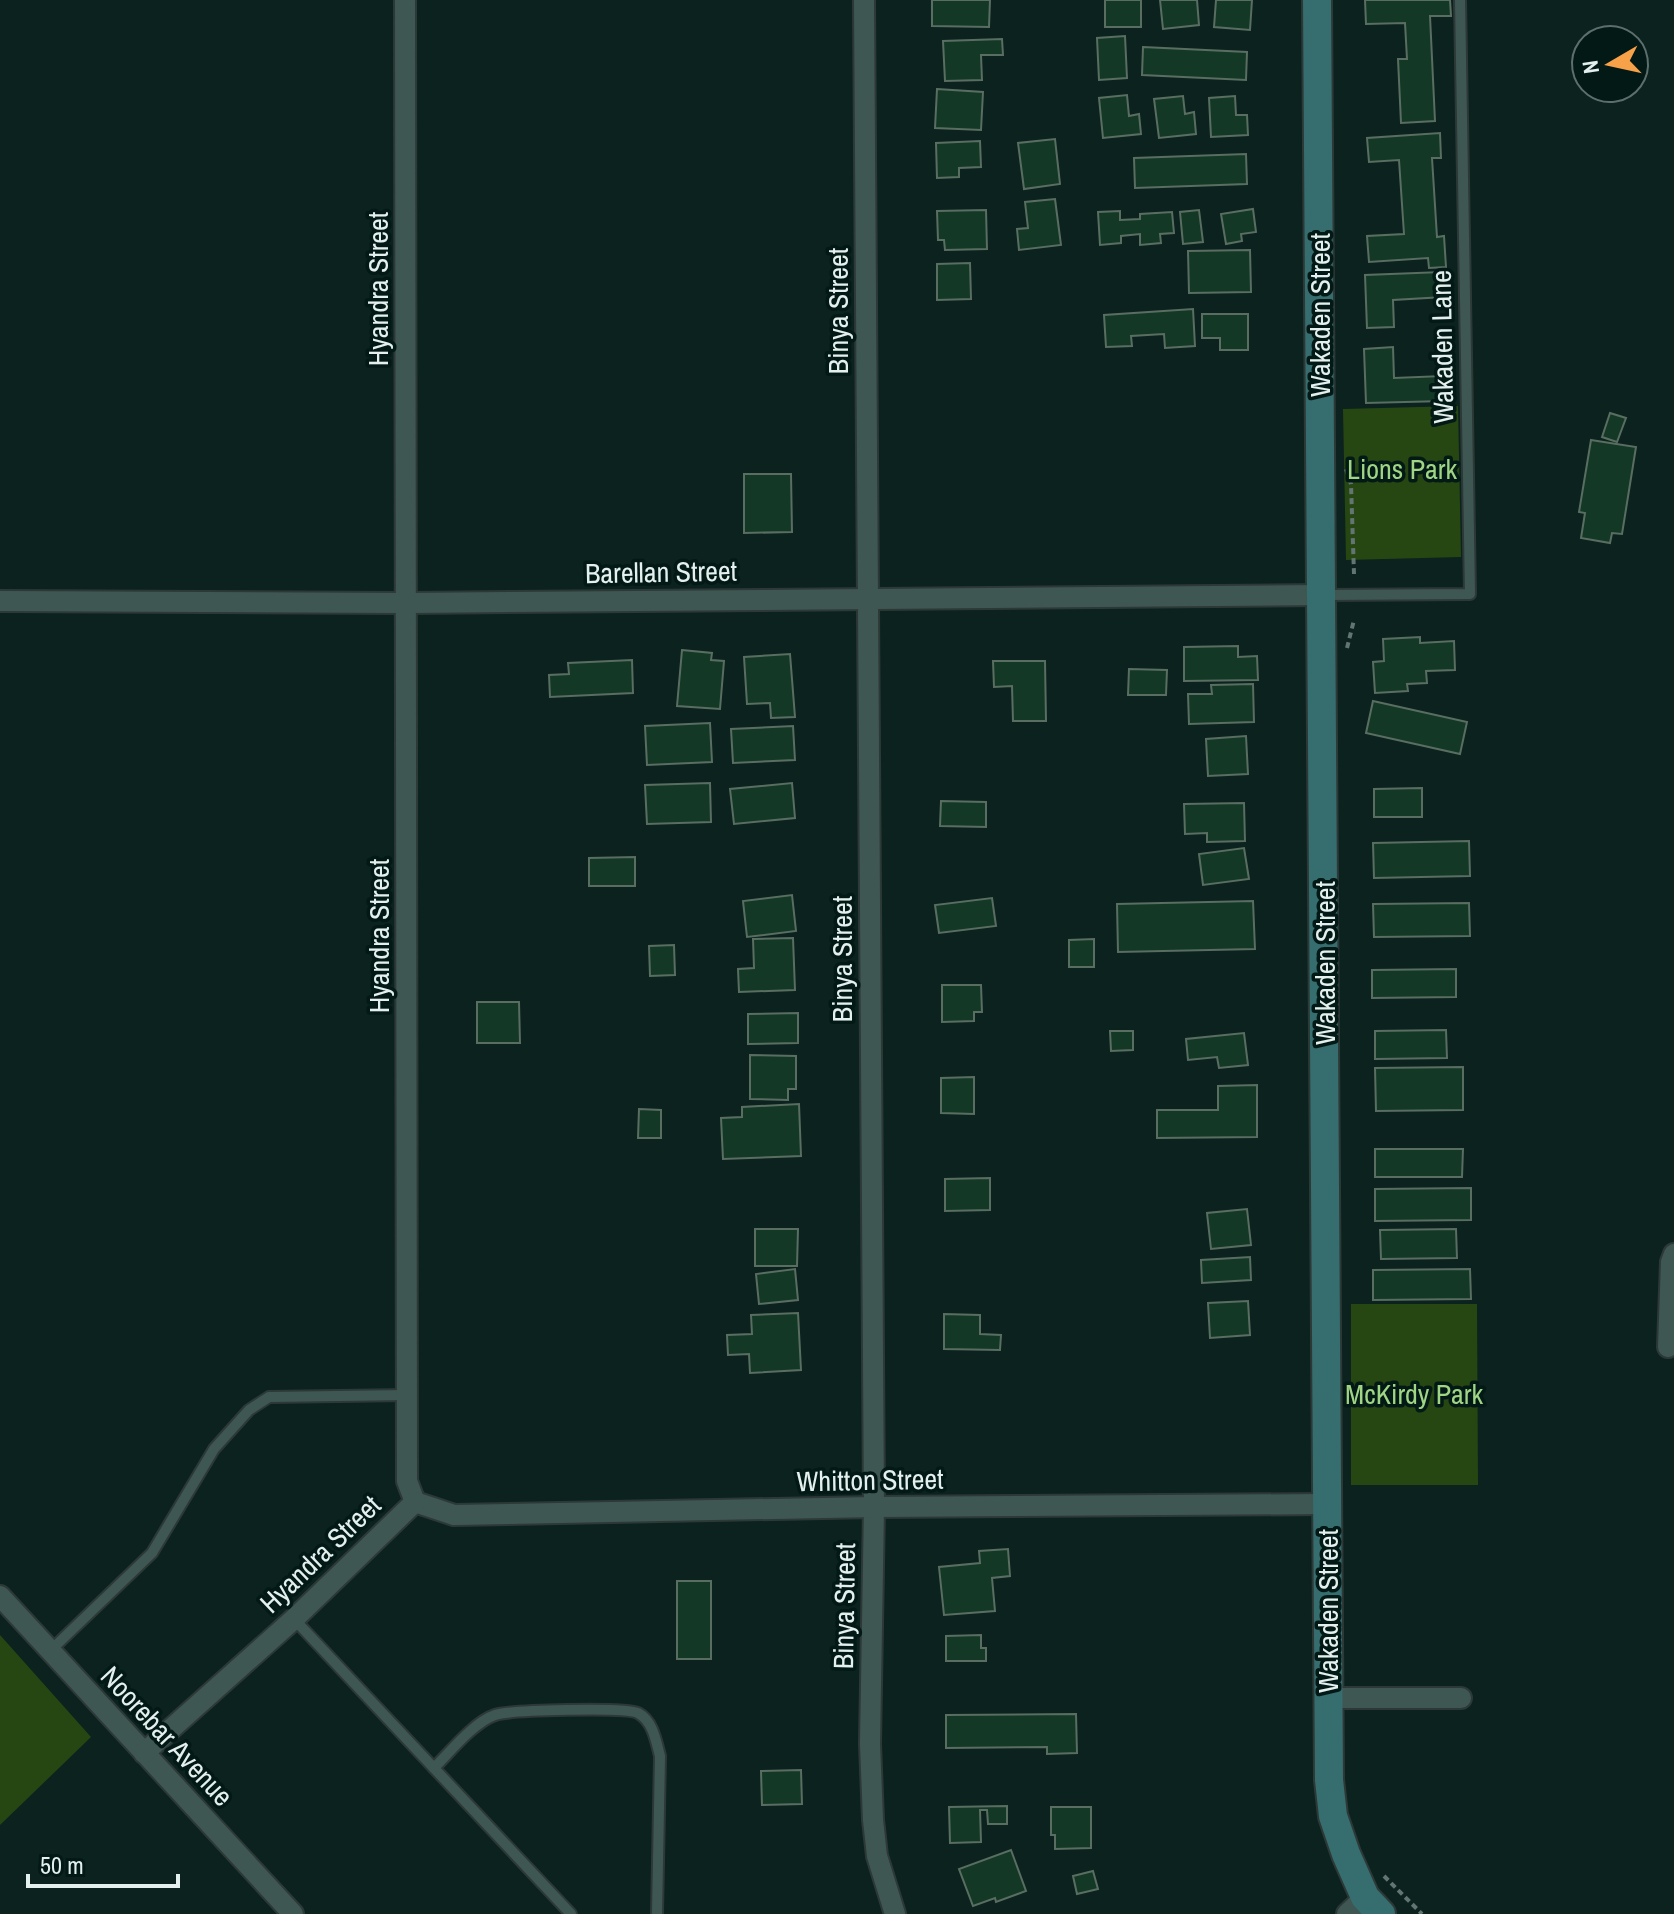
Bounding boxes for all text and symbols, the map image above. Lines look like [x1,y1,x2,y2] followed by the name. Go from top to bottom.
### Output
[1570,24,1650,104] north arrow
[1574,58,1606,76] text: N
[359,212,397,366] street label: Hyandra Street
[1301,233,1339,397] street label: Wakaden Street
[819,248,857,374] street label: Binya Street
[1422,270,1462,424] street label: Wakaden Lane
[1347,450,1457,488] park label: Lions Park
[585,552,737,592] street label: Barellan Street
[360,859,398,1013] street label: Hyandra Street
[1306,881,1344,1045] street label: Wakaden Street
[823,896,861,1022] street label: Binya Street
[1345,1375,1483,1413] park label: McKirdy Park
[796,1460,944,1500] street label: Whitton Street
[251,1487,389,1621] street label: Hyandra Street
[1309,1529,1347,1693] street label: Wakaden Street
[824,1542,864,1670] street label: Binya Street
[92,1658,242,1814] street label: Noorebar Avenue
[28,1838,178,1888] scale bar
[40,1849,84,1881] text: 50 m

